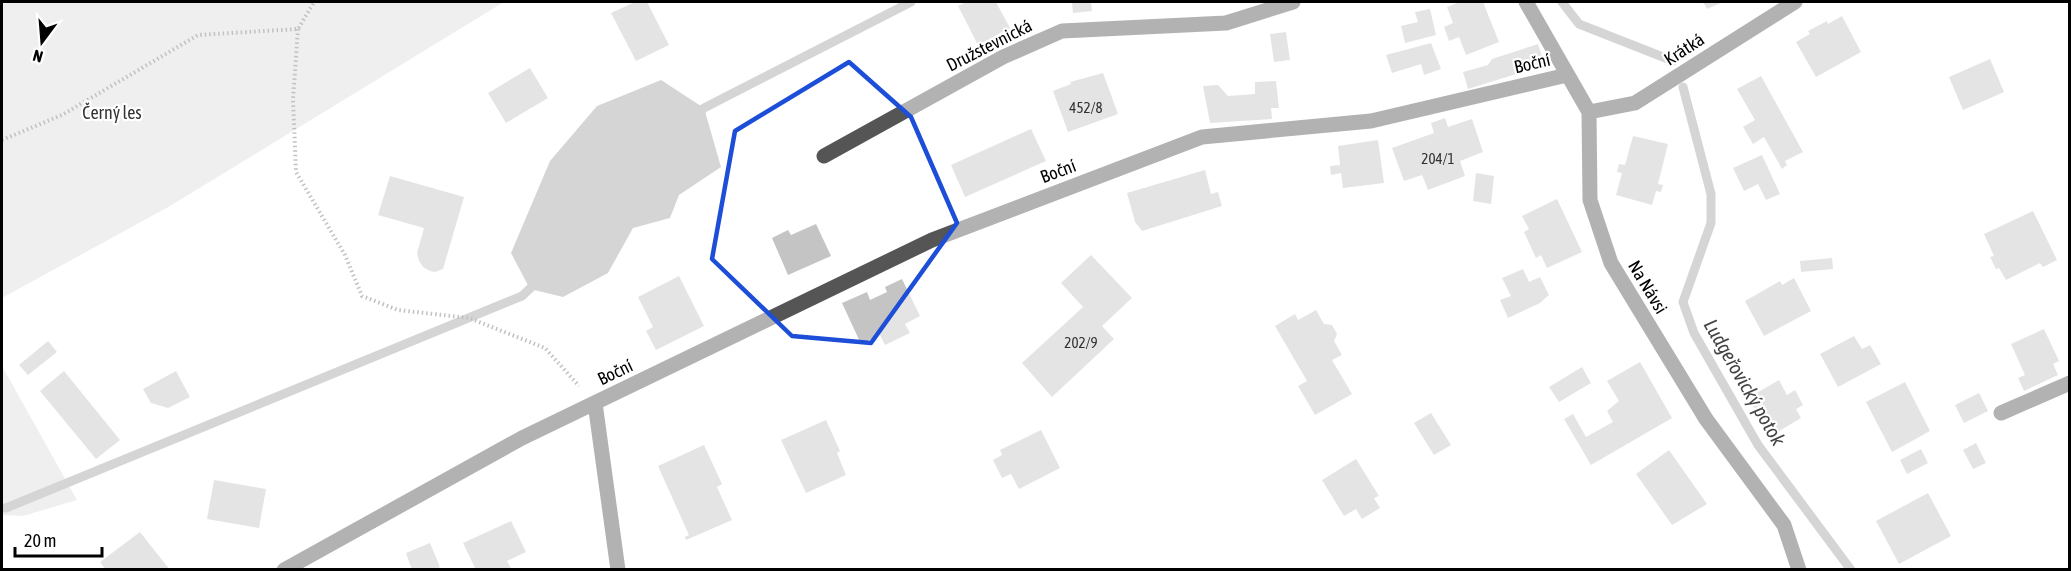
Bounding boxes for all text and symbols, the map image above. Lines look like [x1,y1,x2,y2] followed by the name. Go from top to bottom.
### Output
[12,12,72,72] north arrow
[943,14,1035,76] street label: Družstevnická
[1660,28,1708,70] street label: Krátká
[31,46,45,66] text: N
[1512,49,1552,77] street label: Boční
[1069,99,1103,116] house number: 452/8
[82,102,142,123] park label: Černý les
[1421,150,1455,167] house number: 204/1
[1037,155,1079,187] street label: Boční
[1624,257,1672,317] street label: Na Návsi
[1700,315,1791,449] water label: Ludgeřovický potok
[1064,334,1098,351] house number: 202/9
[594,355,636,389] street label: Boční
[15,520,102,558] scale bar
[24,530,56,551] text: 20 m

